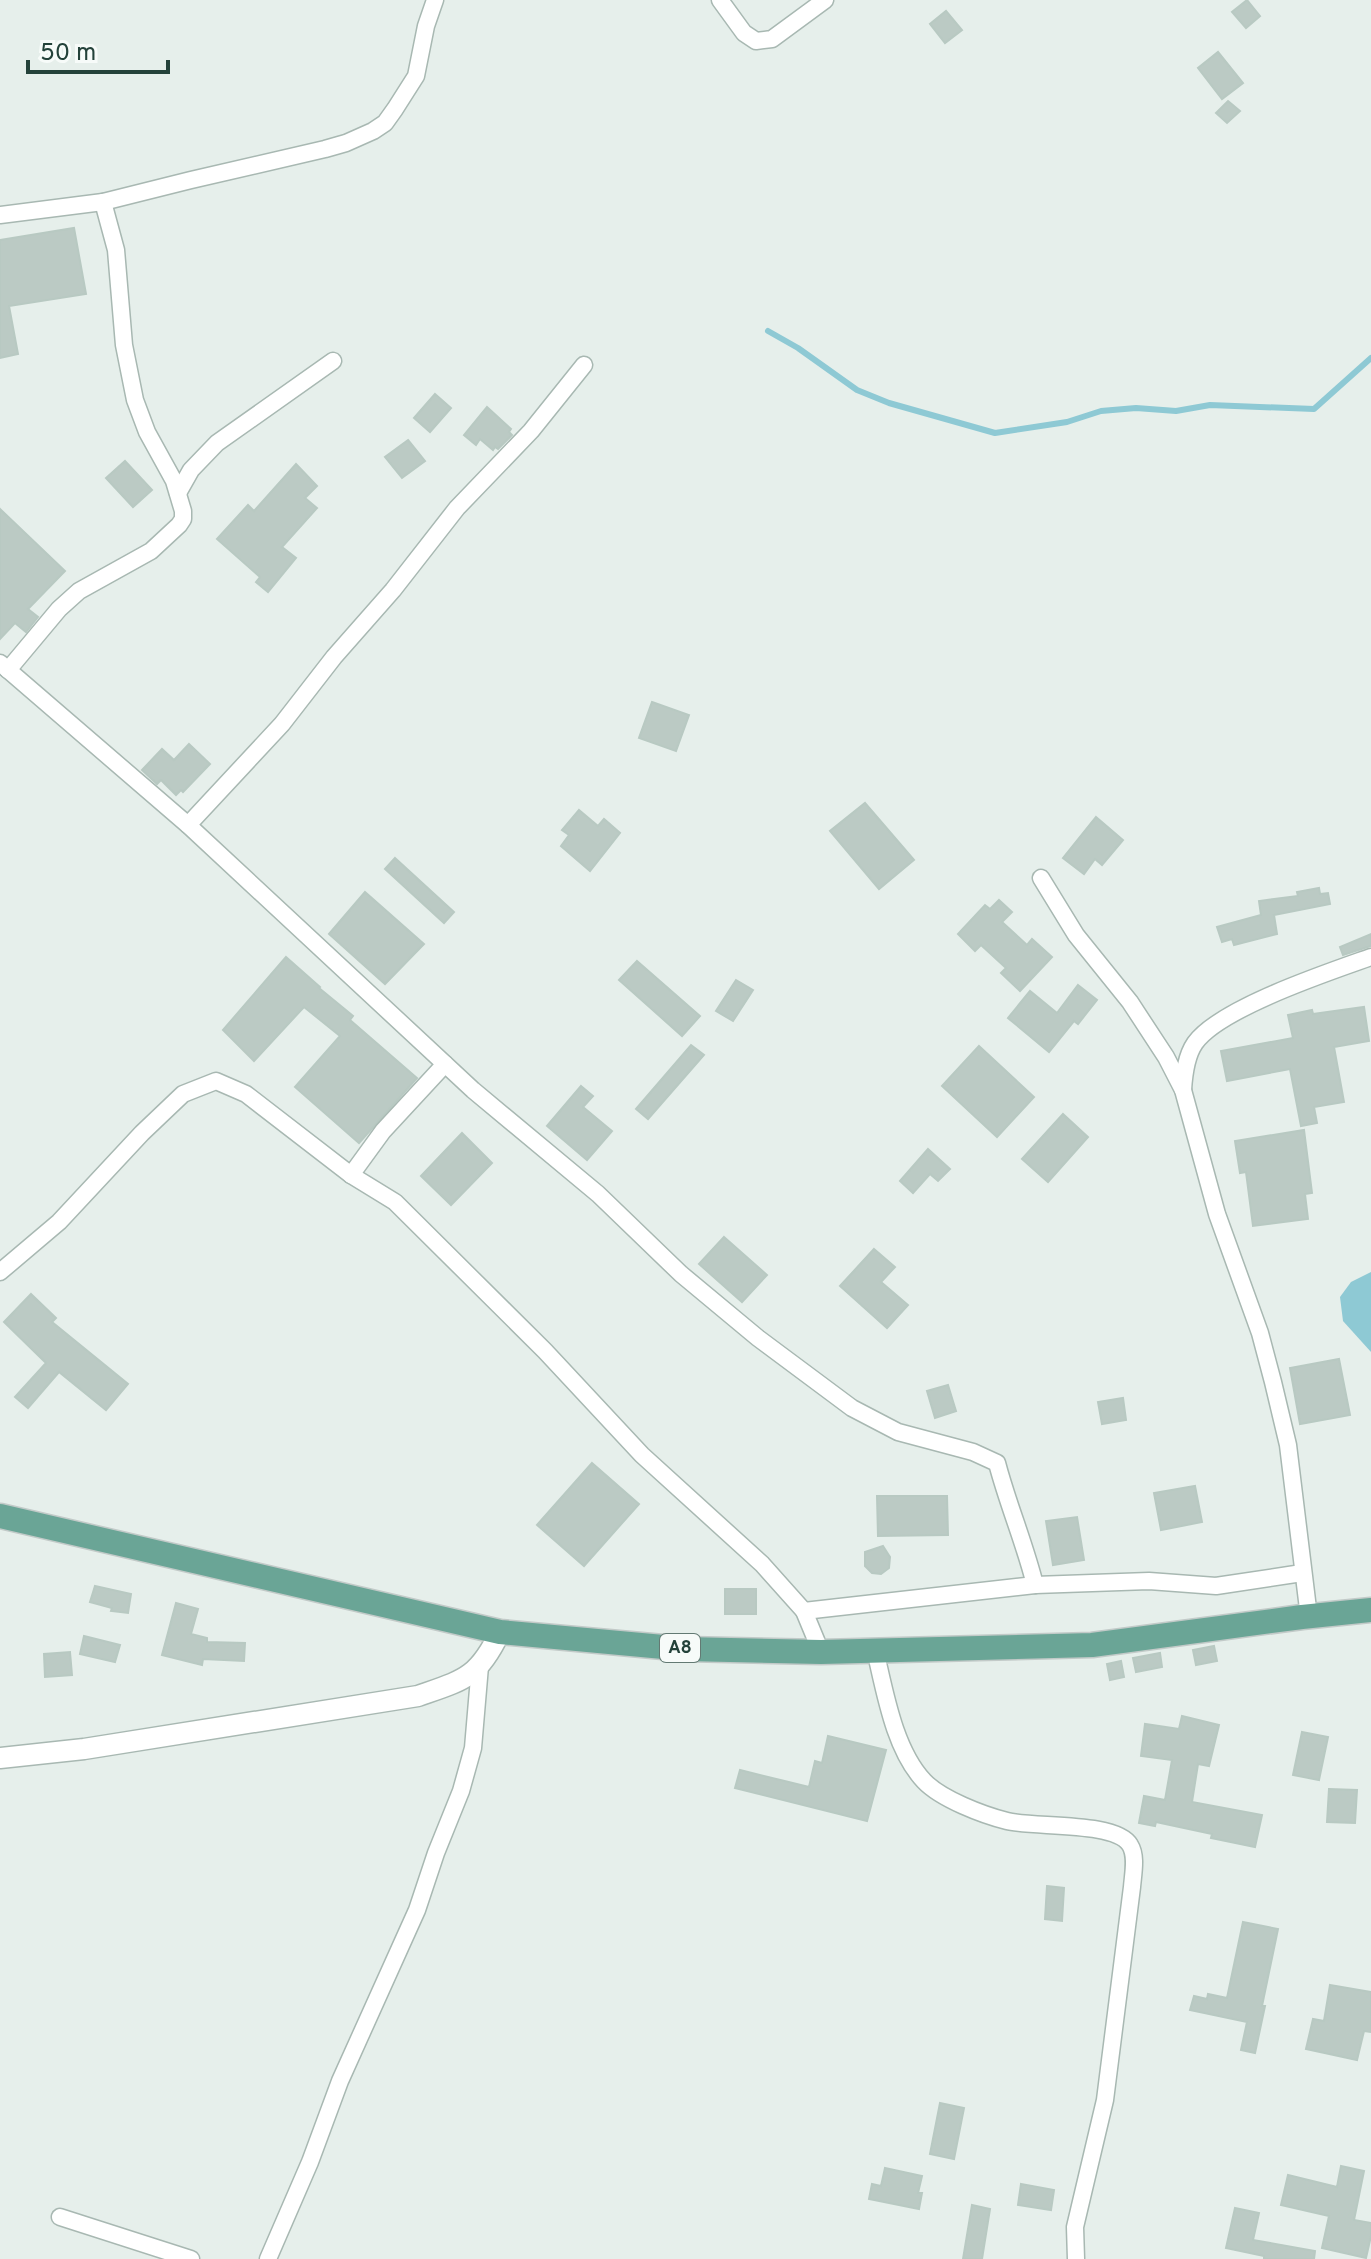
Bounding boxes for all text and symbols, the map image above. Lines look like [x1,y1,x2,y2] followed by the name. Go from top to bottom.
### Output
[28,24,168,74] scale bar
[40,39,96,69] text: 50 m
[660,1634,700,1662] road number: A8

